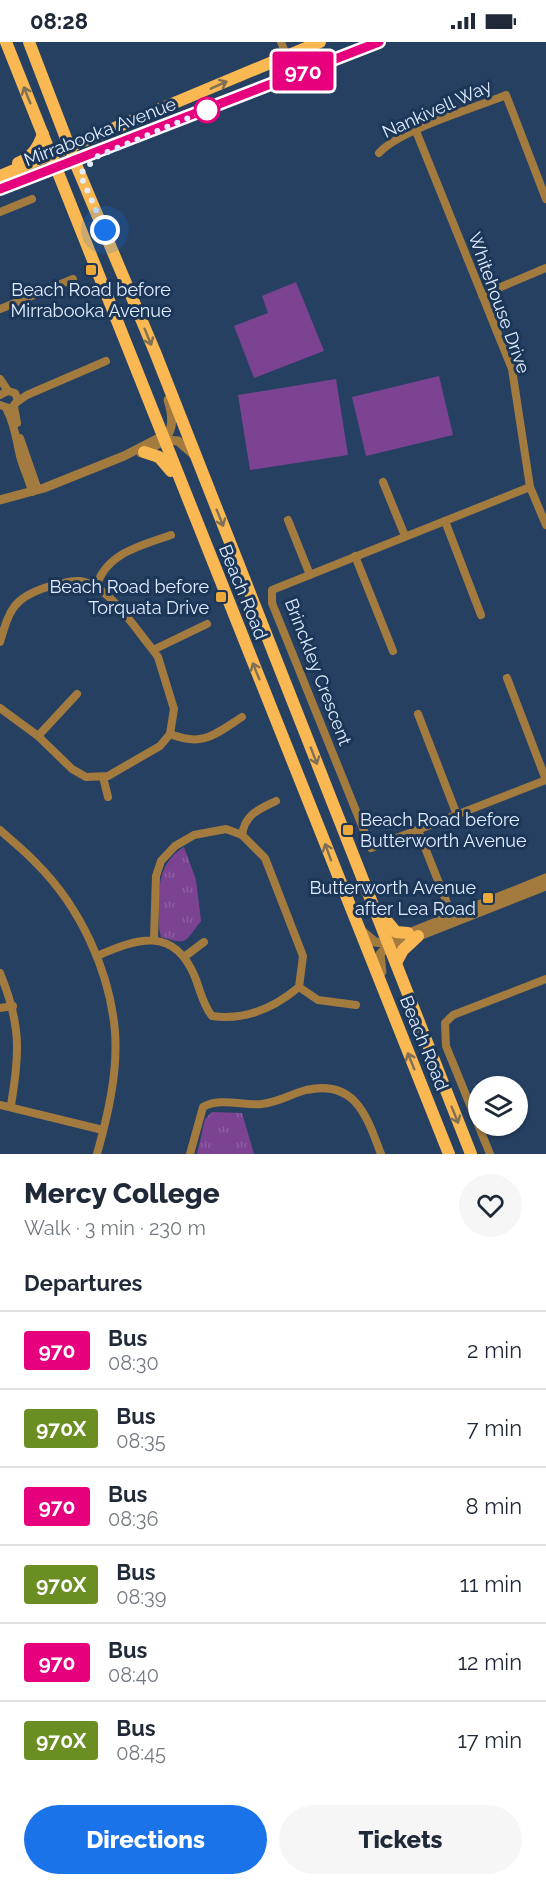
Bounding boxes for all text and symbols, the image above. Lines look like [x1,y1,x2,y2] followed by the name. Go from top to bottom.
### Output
[30,8,88,34] text: 08:28
[268,51,338,90] line badge: 970
[284,59,322,84] text: 970
[379,75,495,142] street label: Nankivell Way
[210,79,228,90] one-way arrow
[21,86,32,105] one-way arrow
[21,93,179,170] street label: Mirrabooka Avenue
[194,97,220,123] unlabelled marker
[90,215,120,245] your location
[464,230,535,377] street label: Whitehouse Drive
[84,263,98,277] marker: Beach Road before Mirrabooka Avenue
[10,279,172,321] place label: Beach Road before Mirrabooka Avenue
[144,327,155,345] one-way arrow
[215,508,226,527] one-way arrow
[215,541,272,642] street label: Beach Road
[49,576,209,618] place label: Beach Road before Torquata Drive
[214,590,228,604] marker: Beach Road before Torquata Drive
[281,595,356,748] street label: Brinckley Crescent
[249,662,260,681] one-way arrow
[309,746,320,765] one-way arrow
[360,809,527,851] place label: Beach Road before Butterworth Avenue
[341,823,355,837] marker: Beach Road before Butterworth Avenue
[322,843,333,862] one-way arrow
[309,877,476,919] place label: Butterworth Avenue after Lea Road
[481,891,495,905] marker: Butterworth Avenue after Lea Road
[396,992,453,1093] street label: Beach Road
[405,1052,416,1070] one-way arrow
[468,1076,528,1136] map controls
[468,1076,528,1136] button: layers
[451,1106,462,1124] one-way arrow
[459,1174,522,1237] button: heart
[24,1177,220,1210] text: Mercy College
[24,1216,206,1240] text: Walk · 3 min · 230 m
[24,1270,142,1296] text: Departures
[108,1325,147,1351] text: Bus
[467,1337,522,1363] text: 2 min
[38,1338,76,1363] text: 970
[108,1351,159,1375] text: 08:30
[116,1403,156,1429] text: Bus
[467,1415,522,1441] text: 7 min
[36,1416,86,1441] text: 970X
[116,1429,166,1453] text: 08:35
[108,1481,147,1507] text: Bus
[466,1493,522,1519] text: 8 min
[38,1494,76,1519] text: 970
[108,1507,159,1531] text: 08:36
[116,1559,156,1585] text: Bus
[460,1571,522,1597] text: 11 min
[36,1572,86,1597] text: 970X
[116,1585,167,1609] text: 08:39
[108,1637,147,1663] text: Bus
[458,1649,522,1675] text: 12 min
[38,1650,76,1675] text: 970
[108,1663,159,1687] text: 08:40
[116,1715,156,1741] text: Bus
[457,1727,522,1753] text: 17 min
[36,1728,86,1753] text: 970X
[116,1741,166,1765] text: 08:45
[24,1805,267,1874] button: Directions
[279,1805,522,1874] button: Tickets

